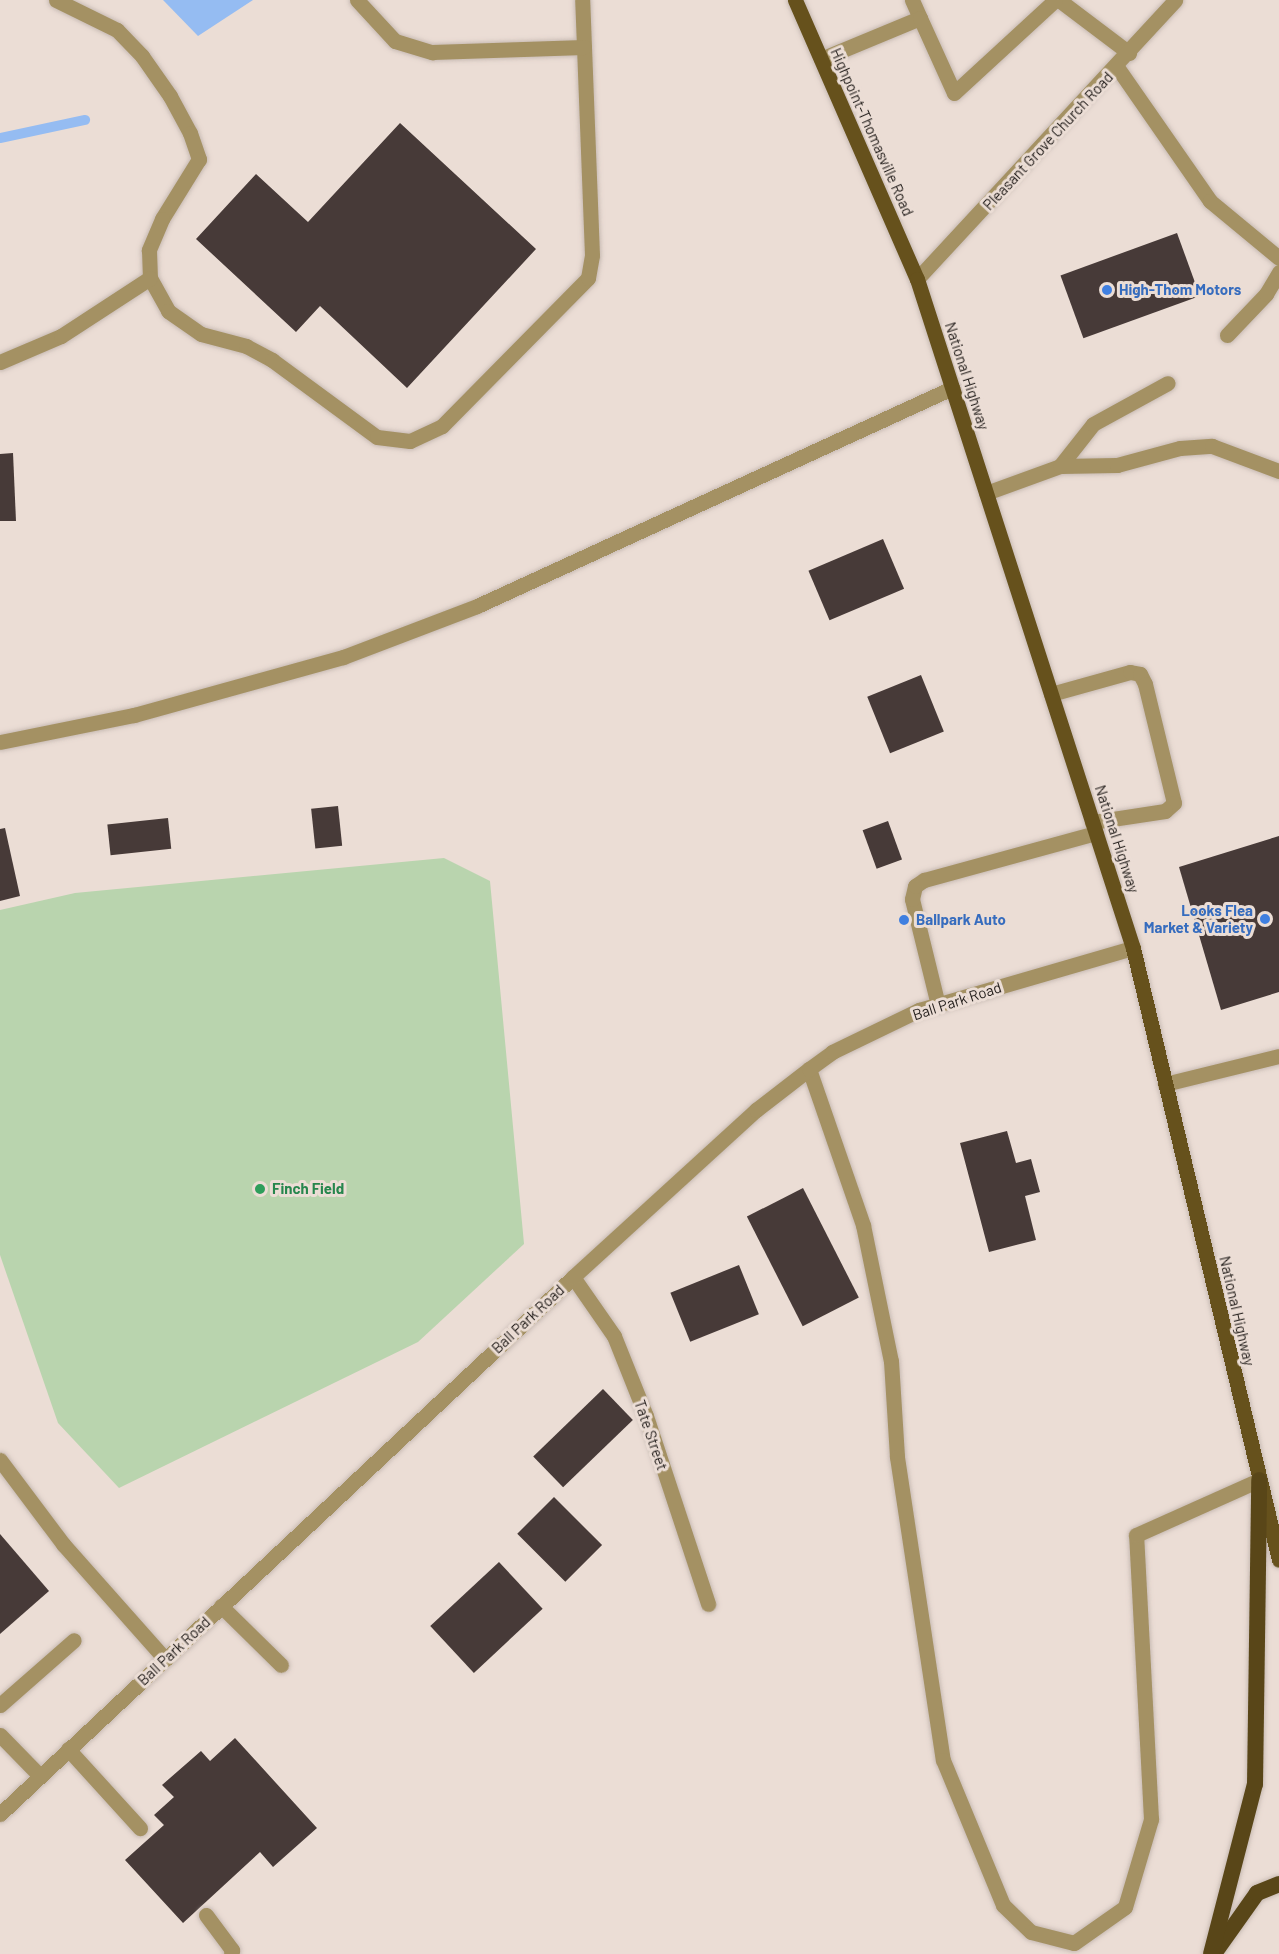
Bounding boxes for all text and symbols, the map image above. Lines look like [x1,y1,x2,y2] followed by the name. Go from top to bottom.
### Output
[827,45,917,219] street label: Highpoint-Thomasville Road
[979,68,1117,214] street label: Pleasant Grove Church Road
[1119,281,1241,299] place label: High-Thom Motors
[1100,283,1114,297] marker: High-Thom Motors
[941,320,993,432] street label: National Highway
[1091,783,1143,895] street label: National Highway
[1144,901,1253,936] place label: Looks Flea Market & Variety
[916,911,1006,929] place label: Ballpark Auto
[1258,912,1272,926] marker: Looks Flea Market & Variety
[897,913,911,927] marker: Ballpark Auto
[910,978,1004,1024] street label: Ball Park Road
[272,1180,344,1198] place label: Finch Field
[253,1182,267,1196] marker: Finch Field
[1216,1254,1258,1368] street label: National Highway
[488,1281,568,1357] street label: Ball Park Road
[631,1398,671,1472] street label: Tate Street
[134,1613,214,1689] street label: Ball Park Road

